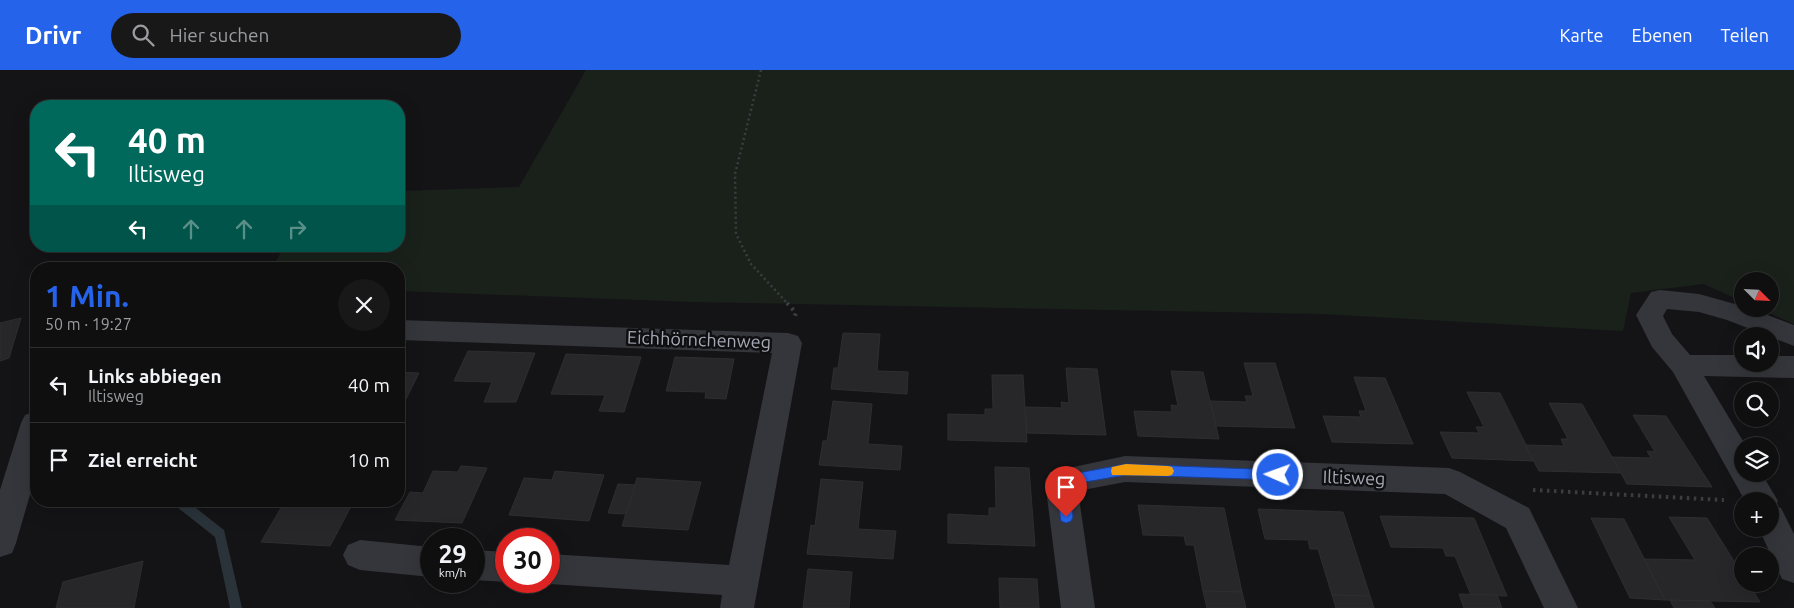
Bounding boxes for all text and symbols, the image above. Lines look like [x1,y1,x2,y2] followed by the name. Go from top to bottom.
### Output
[111,13,461,58] search box
[129,21,157,49] icon: search
[25,22,81,49] text: Drivr
[169,24,269,46] text: Hier suchen
[1560,25,1604,45] text: Karte
[1632,25,1693,45] text: Ebenen
[1721,25,1769,45] text: Teilen
[45,120,110,185] icon: left
[128,120,206,160] text: 40 m
[128,161,205,186] text: Iltisweg
[124,215,152,243] icon: left
[177,215,205,243] icon: ahead
[230,215,258,243] icon: ahead
[283,215,311,243] icon: right
[1734,272,1779,318] north arrow
[1734,272,1779,592] map controls
[45,279,129,313] text: 1 Min.
[338,279,390,331] button: close
[45,315,132,333] text: 50 m · 19:27
[627,326,771,352] street label: Eichhörnchenweg
[1734,327,1779,372] button: sound
[88,365,222,387] text: Links abbiegen
[45,371,73,399] icon: left
[348,374,390,396] text: 40 m
[1734,382,1779,427] button: search
[88,387,144,405] text: Iltisweg
[1734,437,1779,482] button: layers
[45,446,73,474] icon: arrive
[1251,448,1303,500] position arrow
[88,449,197,471] text: Ziel erreicht
[348,449,390,471] text: 10 m
[1045,466,1087,517] pin
[1322,466,1386,488] street label: Iltisweg
[1052,473,1080,501] icon: arrive
[1734,492,1779,537] button: +
[495,528,560,593] speed limit sign: 30
[438,540,467,568] text: 29
[1734,547,1779,592] button: −
[439,566,466,579] text: km/h

